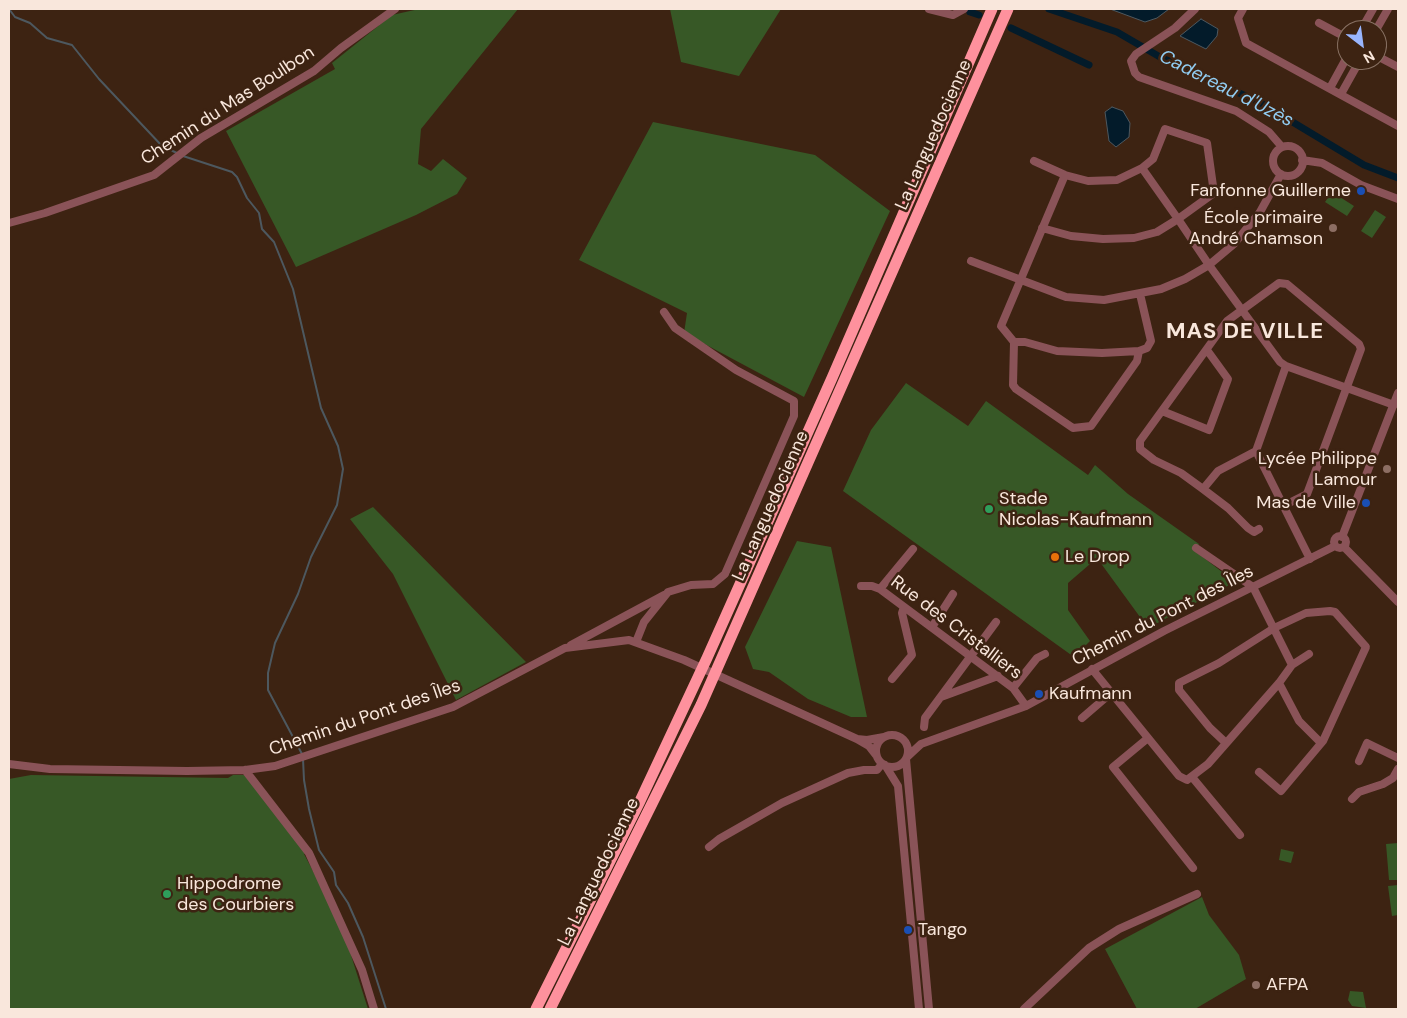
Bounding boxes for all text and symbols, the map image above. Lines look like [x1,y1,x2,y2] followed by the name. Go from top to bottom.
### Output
[1337,20,1387,70] north arrow
[137,42,319,170] street label: Chemin du Mas Boulbon
[1155,45,1297,133] water label: Cadereau d'Uzès
[1360,47,1378,67] text: N
[891,57,977,213] street label: La Languedocienne
[1190,180,1351,202] place label: Fanfonne Guillerme
[1355,185,1367,197] marker: Fanfonne Guillerme
[1189,207,1323,250] place label: École primaire André Chamson
[1327,222,1339,234] marker: École primaire André Chamson
[1165,319,1325,345] district label: MAS DE VILLE
[728,428,814,584] street label: La Languedocienne
[1258,448,1377,490] place label: Lycée Philippe Lamour
[1381,463,1393,475] marker: Lycée Philippe Lamour
[999,488,1152,530] place label: Stade Nicolas-Kaufmann
[1256,492,1356,514] place label: Mas de Ville
[1360,497,1372,509] marker: Mas de Ville
[983,503,995,515] marker: Stade Nicolas-Kaufmann
[1065,546,1130,568] place label: Le Drop
[1049,551,1061,563] marker: Le Drop
[1069,561,1257,671] street label: Chemin du Pont des Îles
[886,572,1026,684] street label: Rue des Cristalliers
[266,675,464,761] street label: Chemin du Pont des Îles
[1049,683,1132,705] place label: Kaufmann
[1033,688,1045,700] marker: Kaufmann
[554,794,644,950] street label: La Languedocienne
[177,873,294,916] place label: Hippodrome des Courbiers
[161,888,173,900] marker: Hippodrome des Courbiers
[918,919,967,941] place label: Tango
[902,924,914,936] marker: Tango
[1266,974,1308,996] place label: AFPA
[1250,979,1262,991] marker: AFPA

